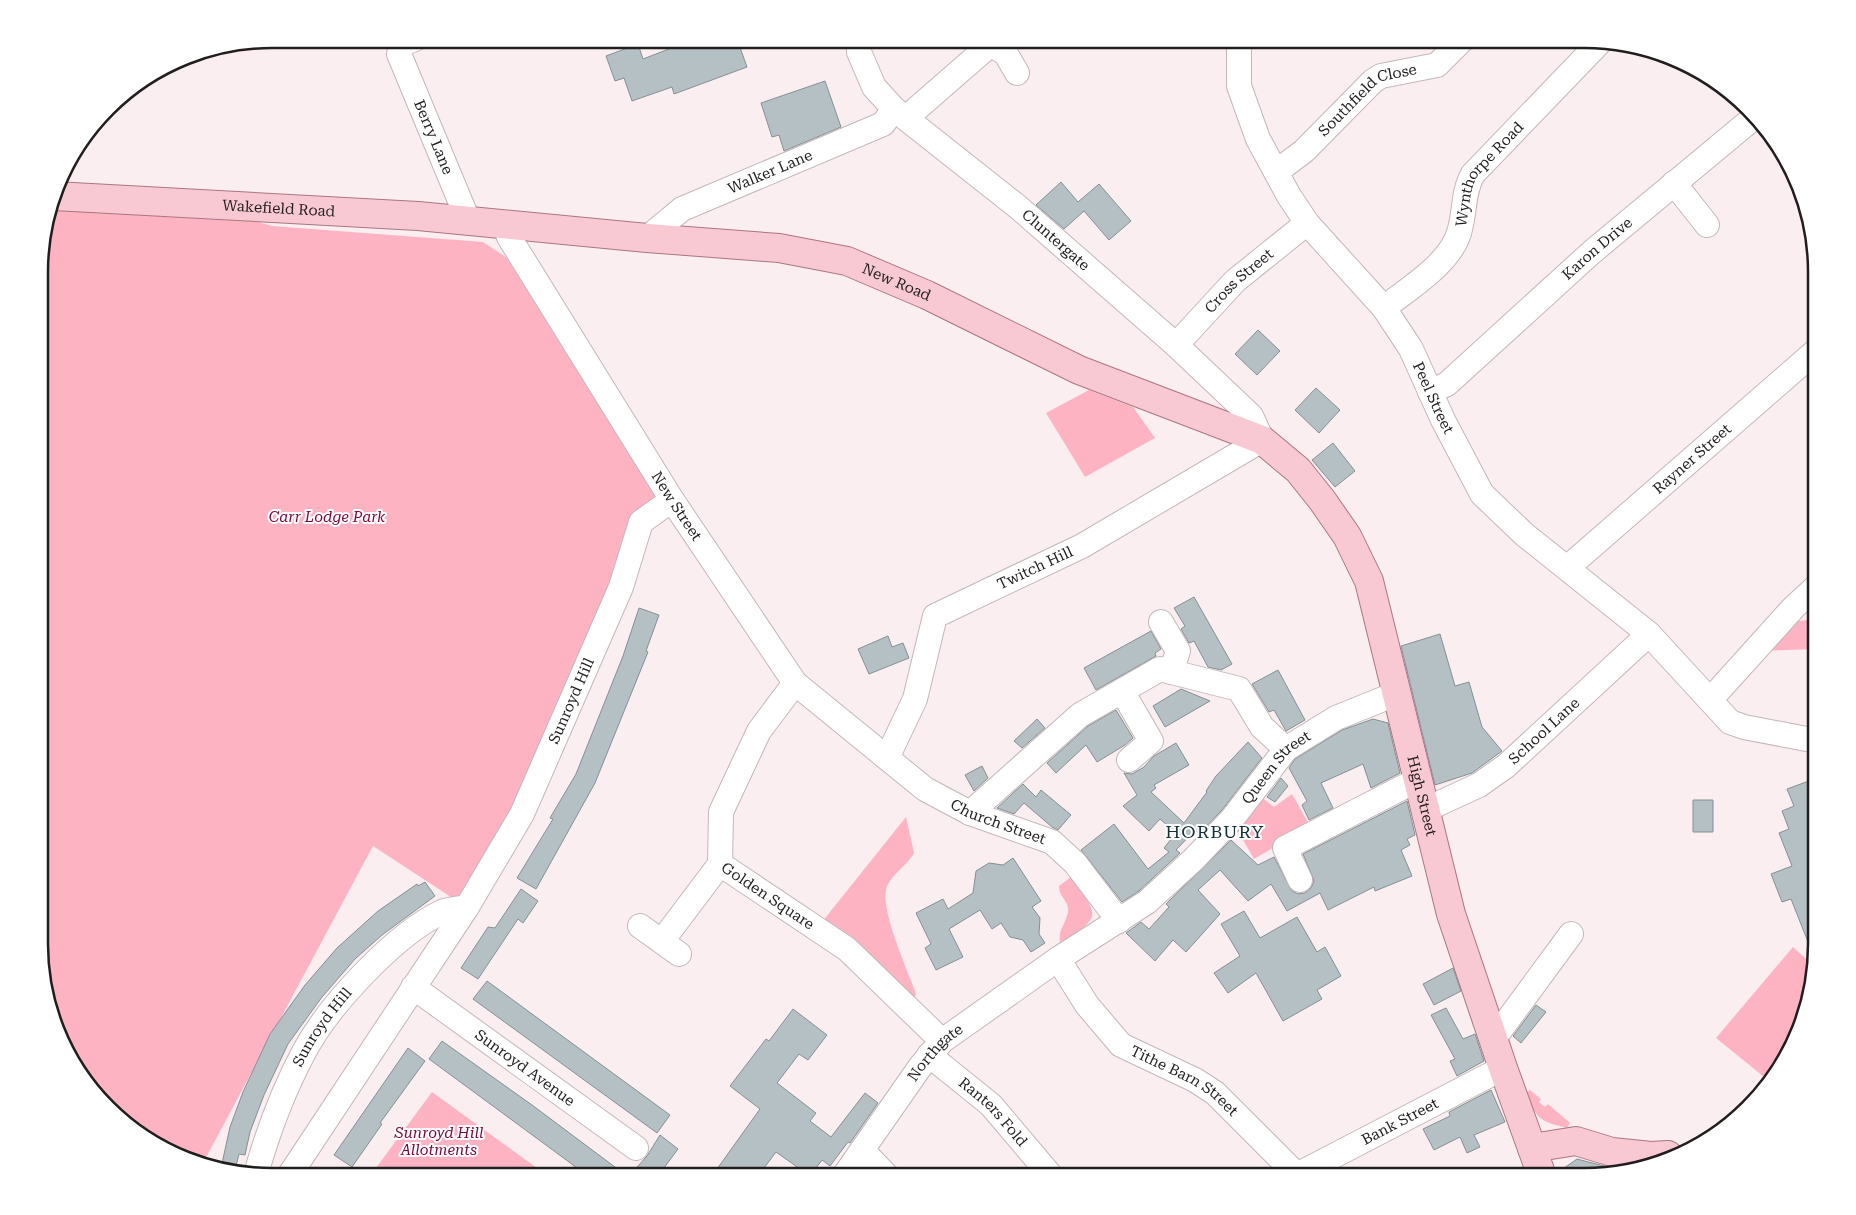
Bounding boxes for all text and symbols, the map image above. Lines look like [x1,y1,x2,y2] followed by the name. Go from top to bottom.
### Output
[1315,60,1418,140] street label: Southfield Close
[410,97,457,177] street label: Berry Lane
[1452,118,1528,228] street label: Wynthorpe Road
[725,146,815,198] street label: Walker Lane
[222,196,336,220] street label: Wakefield Road
[1018,206,1093,274] street label: Cluntergate
[1558,213,1636,284] street label: Karon Drive
[1201,245,1277,317] street label: Cross Street
[859,259,934,305] street label: New Road
[1409,359,1458,437] street label: Peel Street
[1649,420,1735,498] street label: Rayner Street
[648,468,706,545] street label: New Street
[269,508,386,526] park label: Carr Lodge Park
[994,543,1076,593] street label: Twitch Hill
[545,655,598,747] street label: Sunroyd Hill
[1505,694,1583,768] street label: School Lane
[1238,727,1314,808] street label: Queen Street
[1403,754,1441,838] street label: High Street
[947,795,1049,848] street label: Church Street
[1165,821,1265,842] district label: HORBURY
[718,858,818,934] street label: Golden Square
[289,984,356,1070] street label: Sunroyd Hill
[904,1020,966,1085] street label: Northgate
[471,1026,578,1110] street label: Sunroyd Avenue
[1128,1042,1242,1120] street label: Tithe Barn Street
[955,1074,1031,1151] street label: Ranters Fold
[1359,1094,1442,1149] street label: Bank Street
[394,1124,484,1159] park label: Sunroyd Hill Allotments

